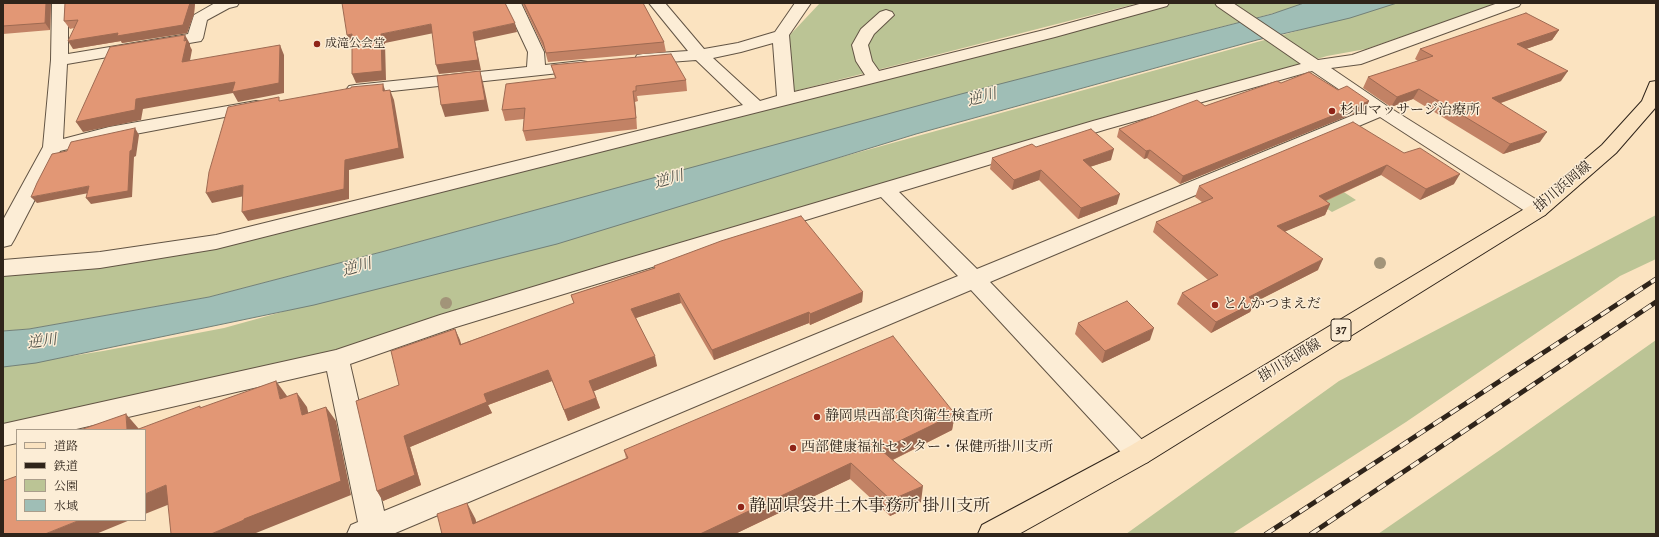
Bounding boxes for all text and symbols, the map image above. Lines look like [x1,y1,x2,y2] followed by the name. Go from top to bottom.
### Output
[325,37,385,51] place label: 成滝公会堂
[312,39,322,49] marker: 成滝公会堂
[965,85,999,111] water label: 逆川
[1340,103,1480,119] place label: 杉山マッサージ治療所
[1327,106,1337,116] marker: 杉山マッサージ治療所
[1531,158,1595,216] street label: 掛川浜岡線
[652,167,686,193] water label: 逆川
[340,255,374,281] water label: 逆川
[1223,297,1321,313] place label: とんかつまえだ
[1210,300,1220,310] marker: とんかつまえだ
[1331,319,1351,341] road number: 37
[26,331,58,353] water label: 逆川
[1256,336,1324,386] street label: 掛川浜岡線
[825,409,993,425] place label: 静岡県西部食肉衛生検査所
[812,412,822,422] marker: 静岡県西部食肉衛生検査所
[16,429,146,521] legend
[54,438,78,454] text: 道路
[801,440,1053,456] place label: 西部健康福祉センター・保健所掛川支所
[788,443,798,453] marker: 西部健康福祉センター・保健所掛川支所
[54,458,78,474] text: 鉄道
[54,478,78,494] text: 公園
[749,497,990,517] place label: 静岡県袋井土木事務所 掛川支所
[54,498,78,514] text: 水域
[736,502,746,512] marker: 静岡県袋井土木事務所 掛川支所

